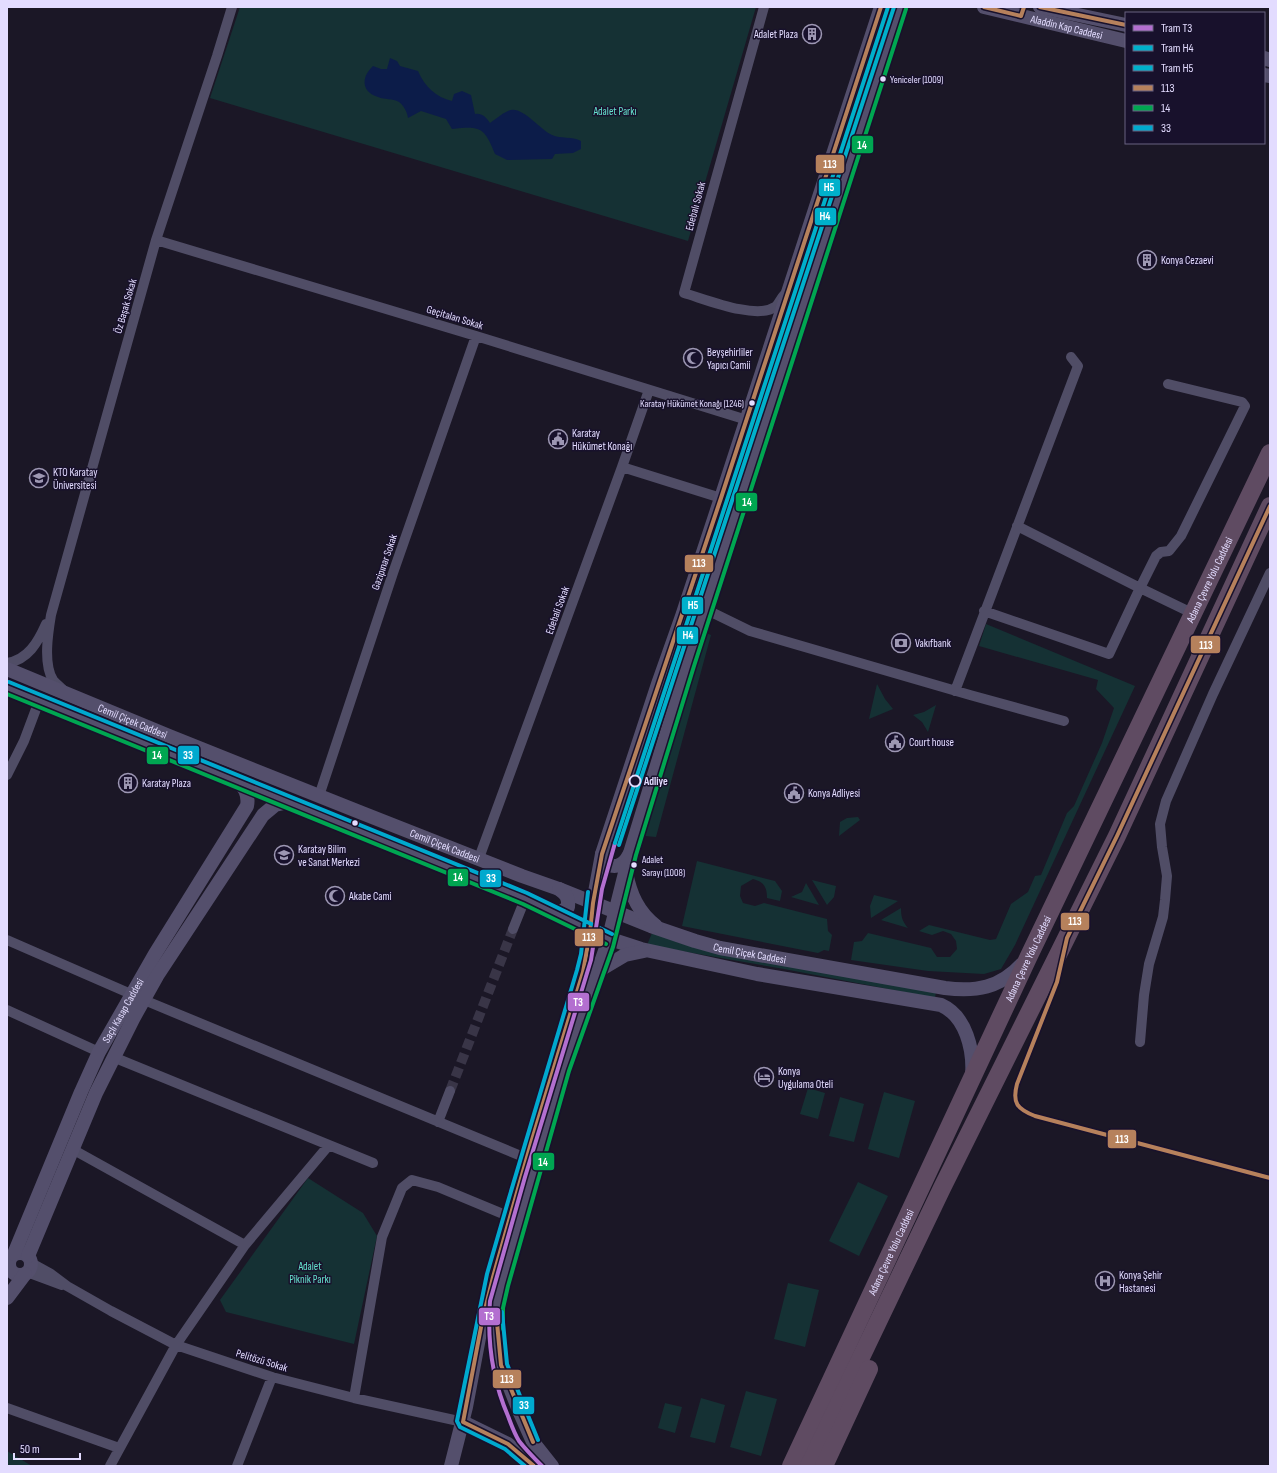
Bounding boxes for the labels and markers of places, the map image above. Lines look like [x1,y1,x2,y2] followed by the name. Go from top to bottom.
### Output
[801,23,823,45] building icon: Adalet Plaza
[753,28,798,41] place label: Adalet Plaza
[878,74,888,84] marker: Yeniceler (1009)
[890,74,943,86] place label: Yeniceler (1009)
[1136,249,1158,271] building icon: Konya Cezaevi
[1161,254,1214,267] place label: Konya Cezaevi
[707,346,753,372] place label: Beyşehirliler Yapıcı Camii
[682,347,704,369] mosque icon: Beyşehirliler Yapıcı Camii
[640,398,744,410] place label: Karatay Hükümet Konağı (1246)
[747,398,757,408] marker: Karatay Hükümet Konağı (1246)
[572,427,632,453] place label: Karatay Hükümet Konağı
[547,428,569,450] public building icon: Karatay Hükümet Konağı
[53,466,98,492] place label: KTO Karatay Üniversitesi
[28,467,50,489] school or university icon: KTO Karatay Üniversitesi
[890,632,912,654] bank icon: Vakıfbank
[915,637,952,650] place label: Vakıfbank
[884,731,906,753] public building icon: Court house
[909,736,954,749] place label: Court house
[117,772,139,794] building icon: Karatay Plaza
[628,774,642,788] marker: Adliye
[643,775,668,788] place label: Adliye
[142,777,191,790] place label: Karatay Plaza
[783,782,805,804] public building icon: Konya Adliyesi
[808,787,860,800] place label: Konya Adliyesi
[350,818,360,828] unlabelled marker
[298,843,360,869] place label: Karatay Bilim ve Sanat Merkezi
[273,844,295,866] school or university icon: Karatay Bilim ve Sanat Merkezi
[641,854,685,879] place label: Adalet Sarayı (1008)
[629,860,639,870] marker: Adalet Sarayı (1008)
[324,885,346,907] mosque icon: Akabe Cami
[348,890,392,903] place label: Akabe Cami
[778,1065,833,1091] place label: Konya Uygulama Oteli
[753,1066,775,1088] hotel icon: Konya Uygulama Oteli
[1119,1269,1162,1295] place label: Konya Şehir Hastanesi
[1094,1270,1116,1292] hospital icon: Konya Şehir Hastanesi

